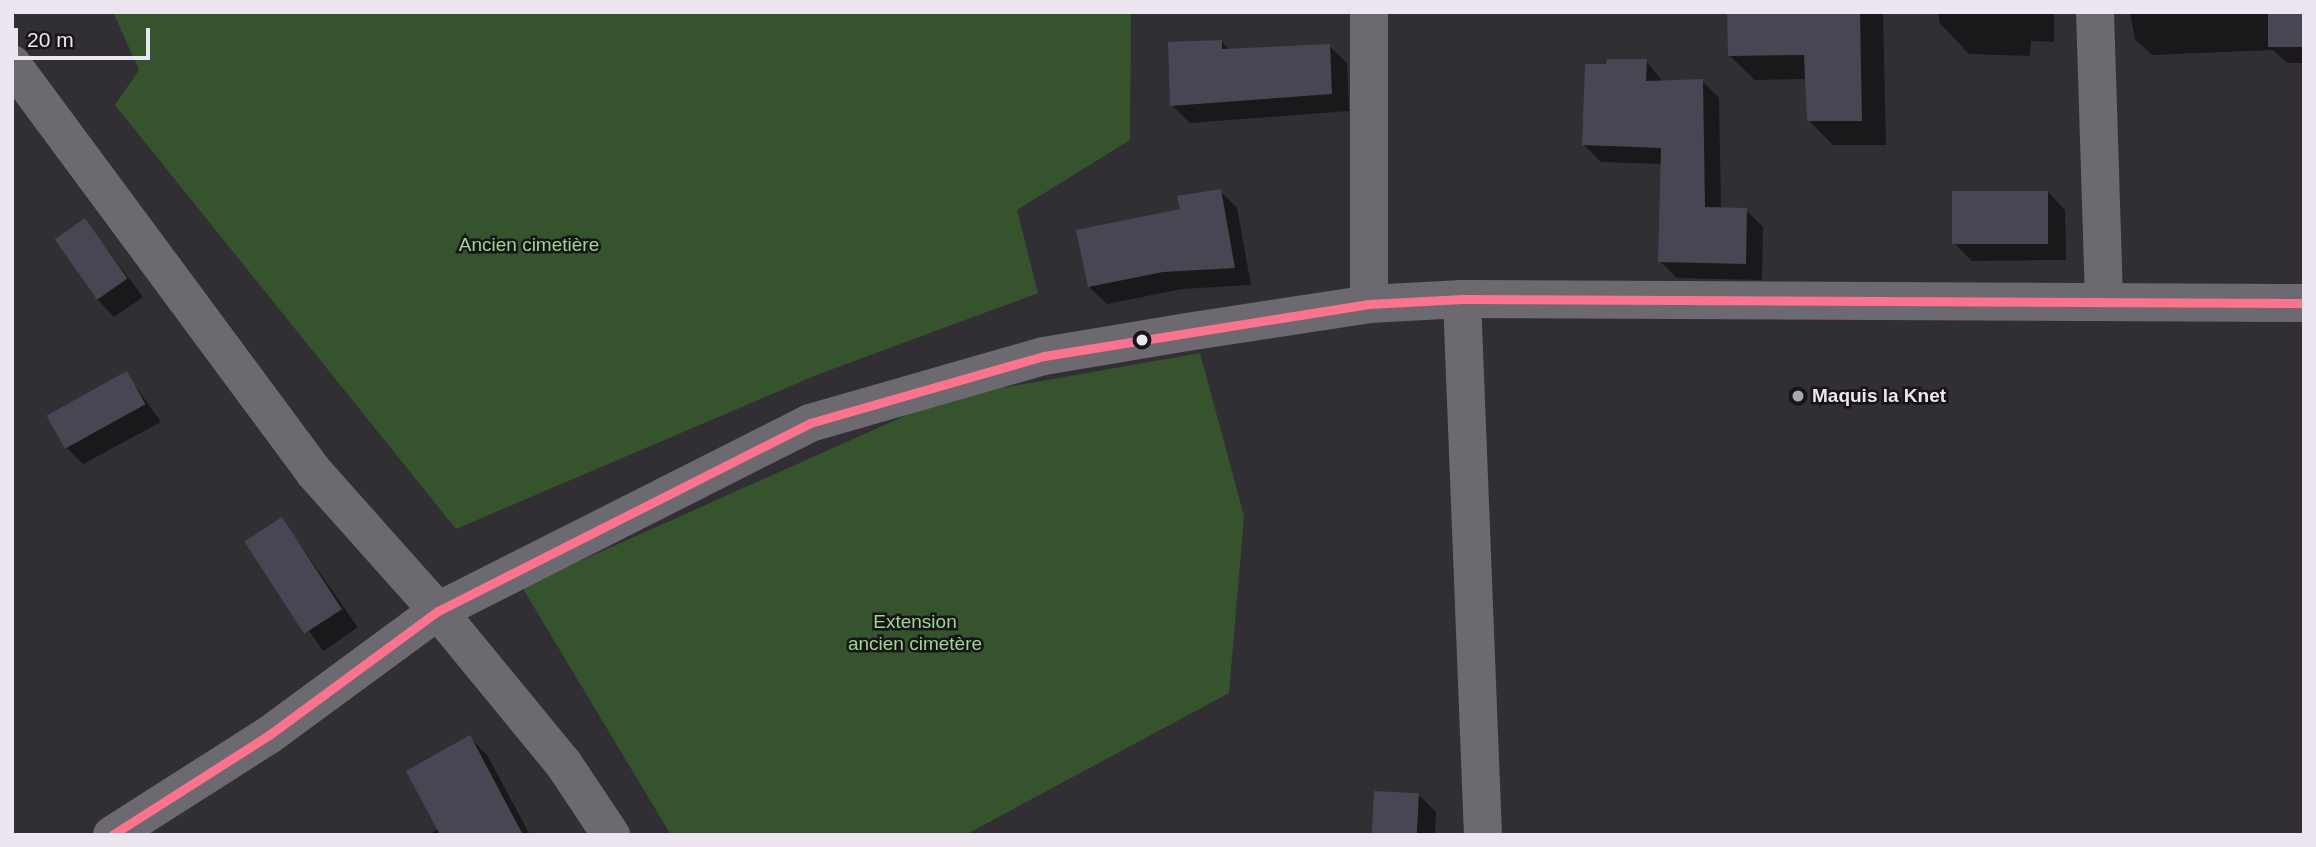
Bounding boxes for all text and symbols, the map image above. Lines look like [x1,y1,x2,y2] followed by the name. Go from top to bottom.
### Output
[18,14,154,58] scale bar
[27,28,74,51] text: 20 m
[459,234,599,256] park label: Ancien cimetière
[1135,333,1149,347] unlabelled marker
[1812,385,1946,407] place label: Maquis la Knet
[1790,388,1806,404] marker: Maquis la Knet
[848,611,982,655] park label: Extension ancien cimetère

